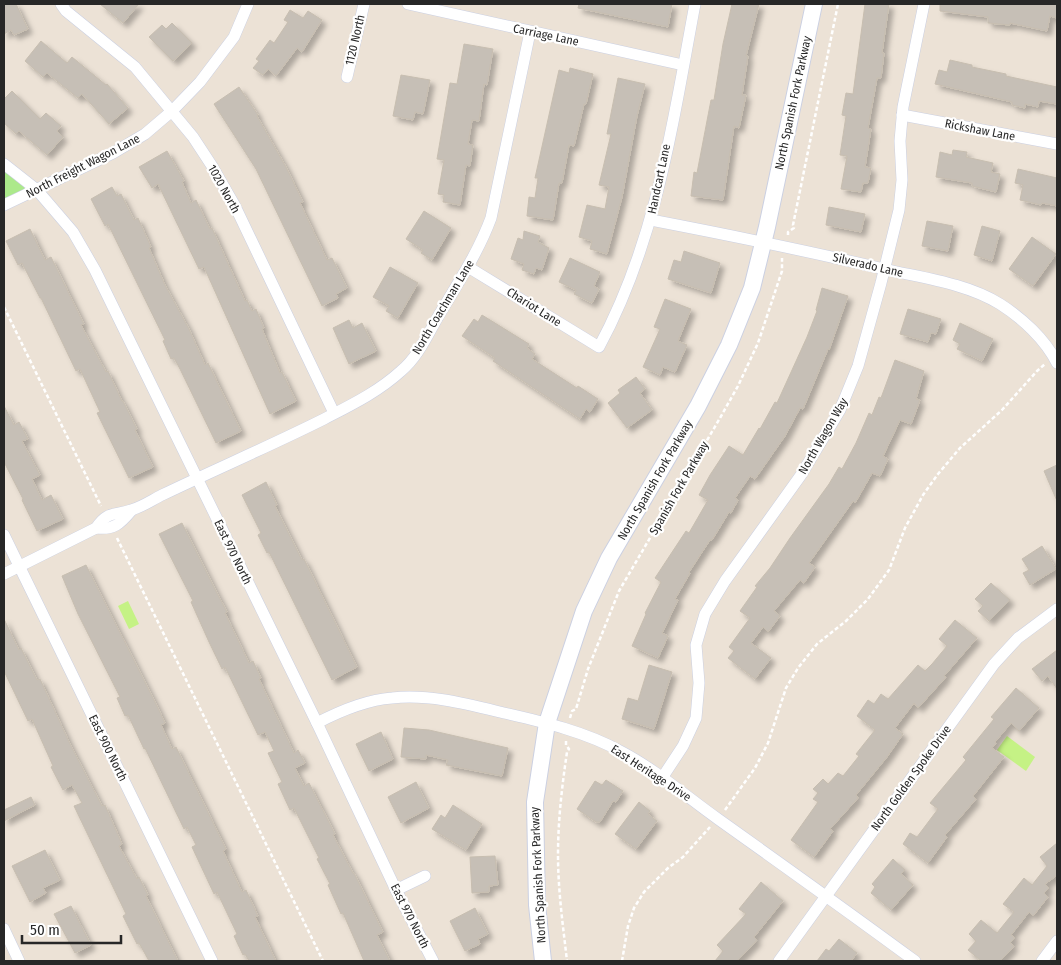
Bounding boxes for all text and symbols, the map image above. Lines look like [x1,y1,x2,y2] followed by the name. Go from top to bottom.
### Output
[342,13,368,67] street label: 1120 North
[512,21,580,49] street label: Carriage Lane
[772,34,814,171] street label: North Spanish Fork Parkway
[944,116,1017,144] street label: Rickshaw Lane
[24,131,142,201] street label: North Freight Wagon Lane
[645,143,673,215] street label: Handcart Lane
[205,162,243,216] street label: 1020 North
[831,250,905,280] street label: Silverado Lane
[409,257,477,357] street label: North Coachman Lane
[504,285,564,329] street label: Chariot Lane
[795,395,851,477] street label: North Wagon Way
[615,417,695,543] street label: North Spanish Fork Parkway
[646,439,712,537] street label: Spanish Fork Parkway
[211,517,255,587] street label: East 970 North
[86,712,130,784] street label: East 900 North
[868,722,954,833] street label: North Golden Spoke Drive
[608,742,694,804] street label: East Heritage Drive
[527,806,549,943] street label: North Spanish Fork Parkway
[388,881,432,951] street label: East 970 North
[22,912,121,944] scale bar
[30,921,60,939] text: 50 m

